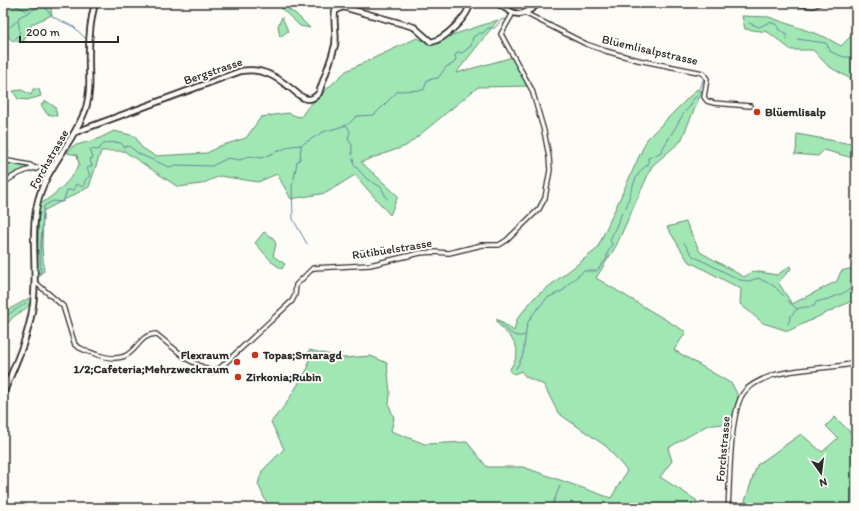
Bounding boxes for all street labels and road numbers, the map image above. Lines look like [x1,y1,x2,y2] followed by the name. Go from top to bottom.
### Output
[601,32,700,68] street label: Blüemlisalpstrasse
[182,54,244,88] street label: Bergstrasse
[27,127,72,191] street label: Forchstrasse
[351,236,433,262] street label: Rütibüelstrasse
[713,415,733,482] street label: Forchstrasse

